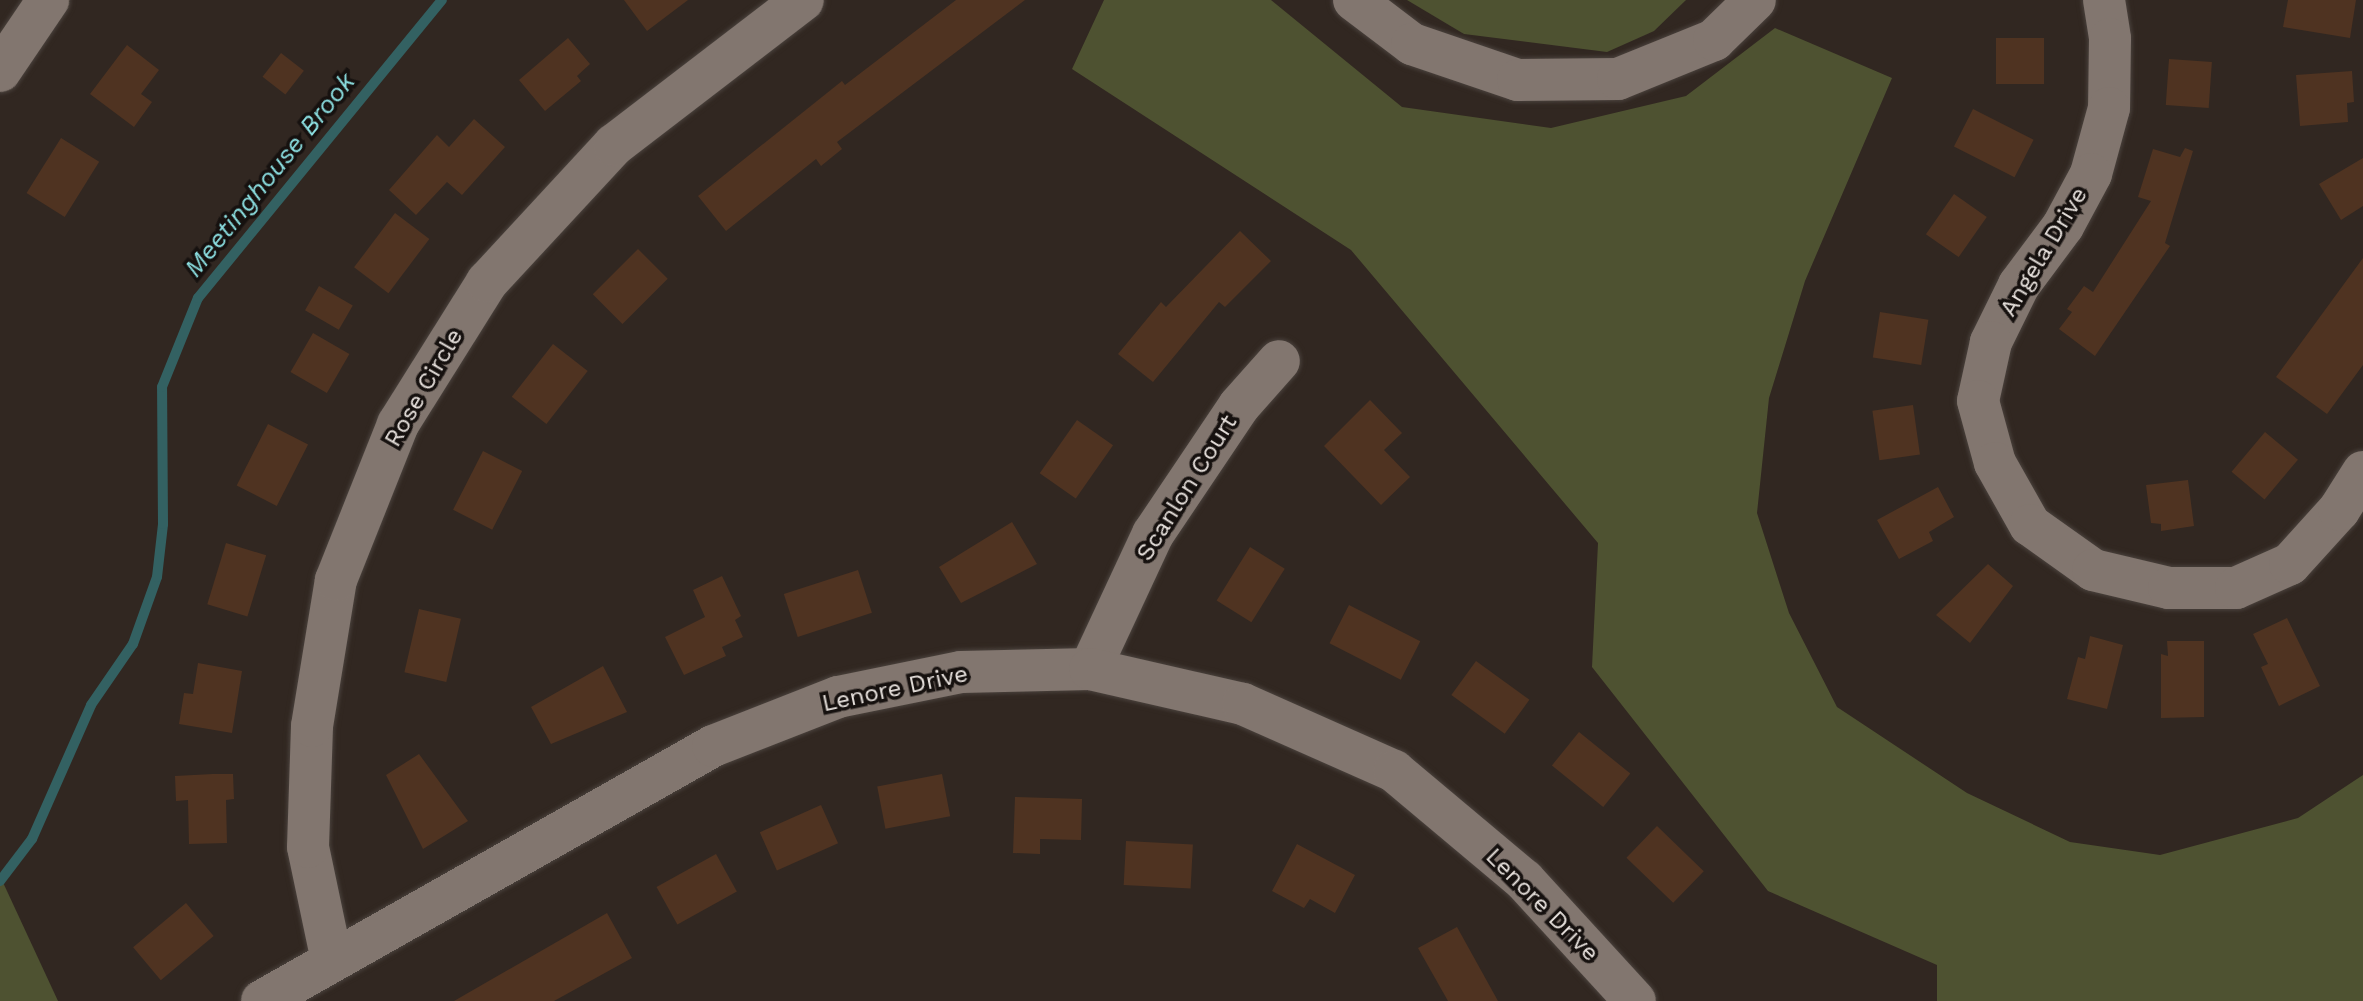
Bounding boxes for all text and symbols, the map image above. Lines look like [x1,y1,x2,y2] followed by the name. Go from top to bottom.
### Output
[178,67,362,283] water label: Meetinghouse Brook
[1994,182,2094,322] street label: Angela Drive
[379,324,469,452] street label: Rose Circle
[1131,410,1243,566] street label: Scanlon Court
[820,660,970,718] street label: Lenore Drive
[1479,842,1605,968] street label: Lenore Drive

